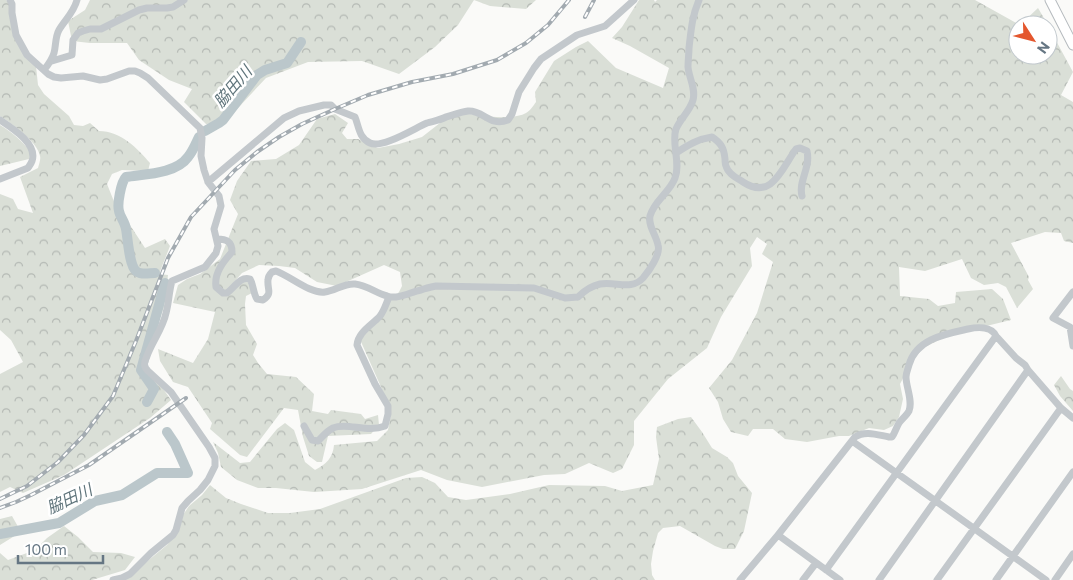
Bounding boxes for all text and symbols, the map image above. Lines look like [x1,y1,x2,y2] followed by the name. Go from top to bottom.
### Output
[1008,15,1058,65] north arrow
[1034,39,1054,57] text: N
[209,60,256,110] water label: 脇田川
[43,478,97,517] water label: 脇田川
[18,532,102,564] scale bar
[25,540,67,558] text: 100 m

